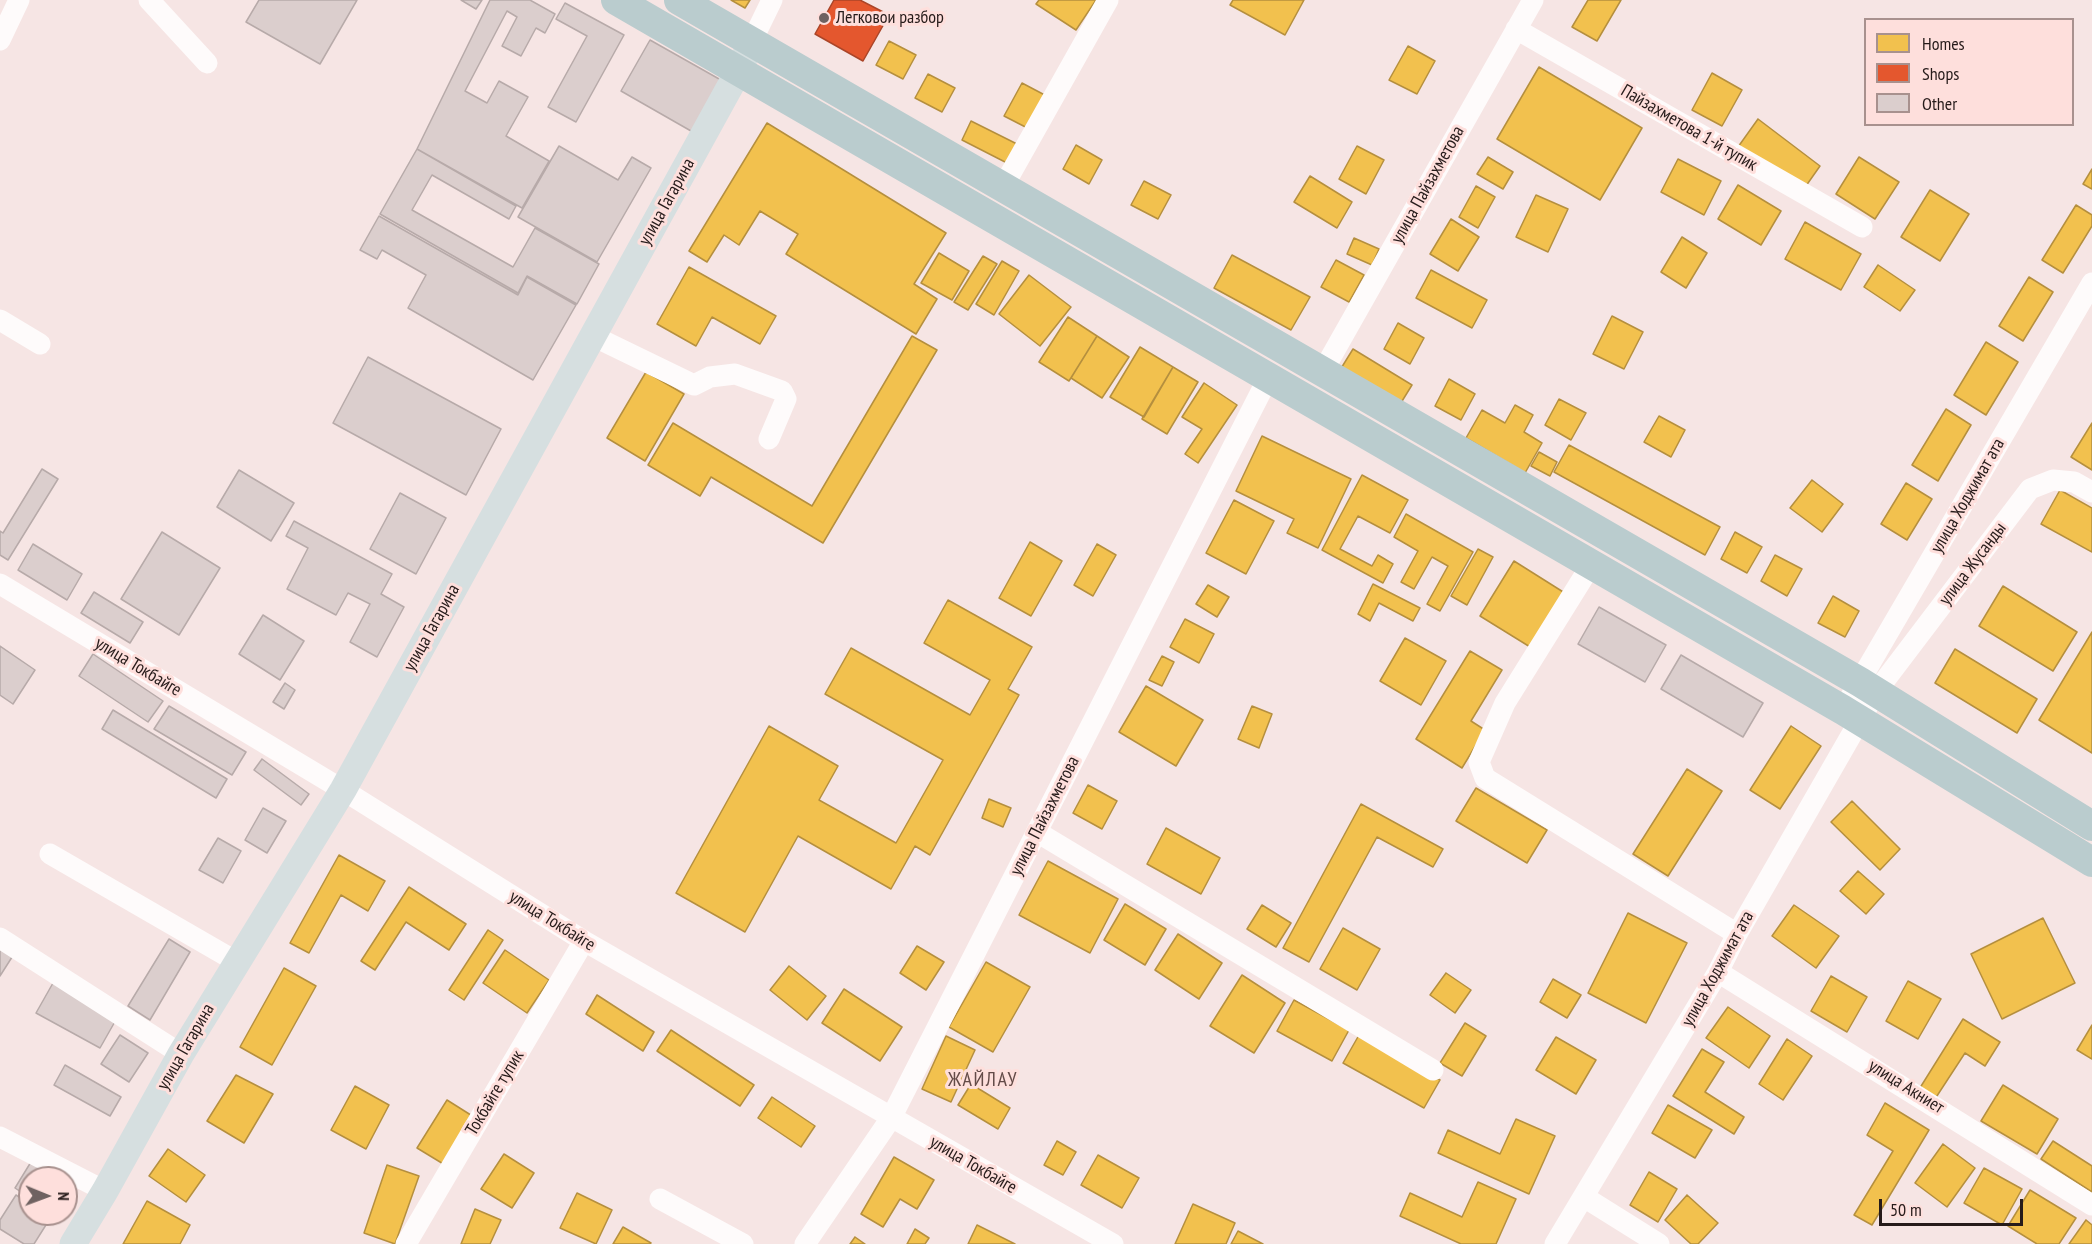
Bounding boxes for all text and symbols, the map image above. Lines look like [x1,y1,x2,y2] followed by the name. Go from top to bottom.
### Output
[836,7,944,29] place label: Легковои разбор
[817,11,831,25] marker: Легковои разбор
[1864,18,2074,126] legend
[1922,32,1965,55] text: Homes
[1922,62,1959,85] text: Shops
[1617,80,1761,176] street label: Пайзахметова 1-й тупик
[1922,92,1957,115] text: Other
[1387,123,1469,247] street label: улица Пайзахметова
[634,155,700,249] street label: улица Гагарина
[1926,435,2010,557] street label: улица Ходжимат ата
[1935,518,2011,610] street label: улица Жусанды
[399,581,465,675] street label: улица Гагарина
[91,633,185,701] street label: улица Токбайге
[1006,753,1084,879] street label: улица Пайзахметова
[505,886,599,956] street label: улица Токбайге
[1677,907,1759,1031] street label: улица Ходжимат ата
[153,1000,219,1094] street label: улица Гагарина
[461,1047,529,1139] street label: Токбайге тупик
[1864,1055,1948,1119] street label: улица Акниет
[948,1068,1018,1092] district label: ЖАЙЛАУ
[926,1131,1020,1199] street label: улица Токбайге
[18,1166,78,1226] north arrow
[1882,1187,2026,1225] scale bar
[54,1192,74,1201] text: N
[1890,1198,1922,1221] text: 50 m

